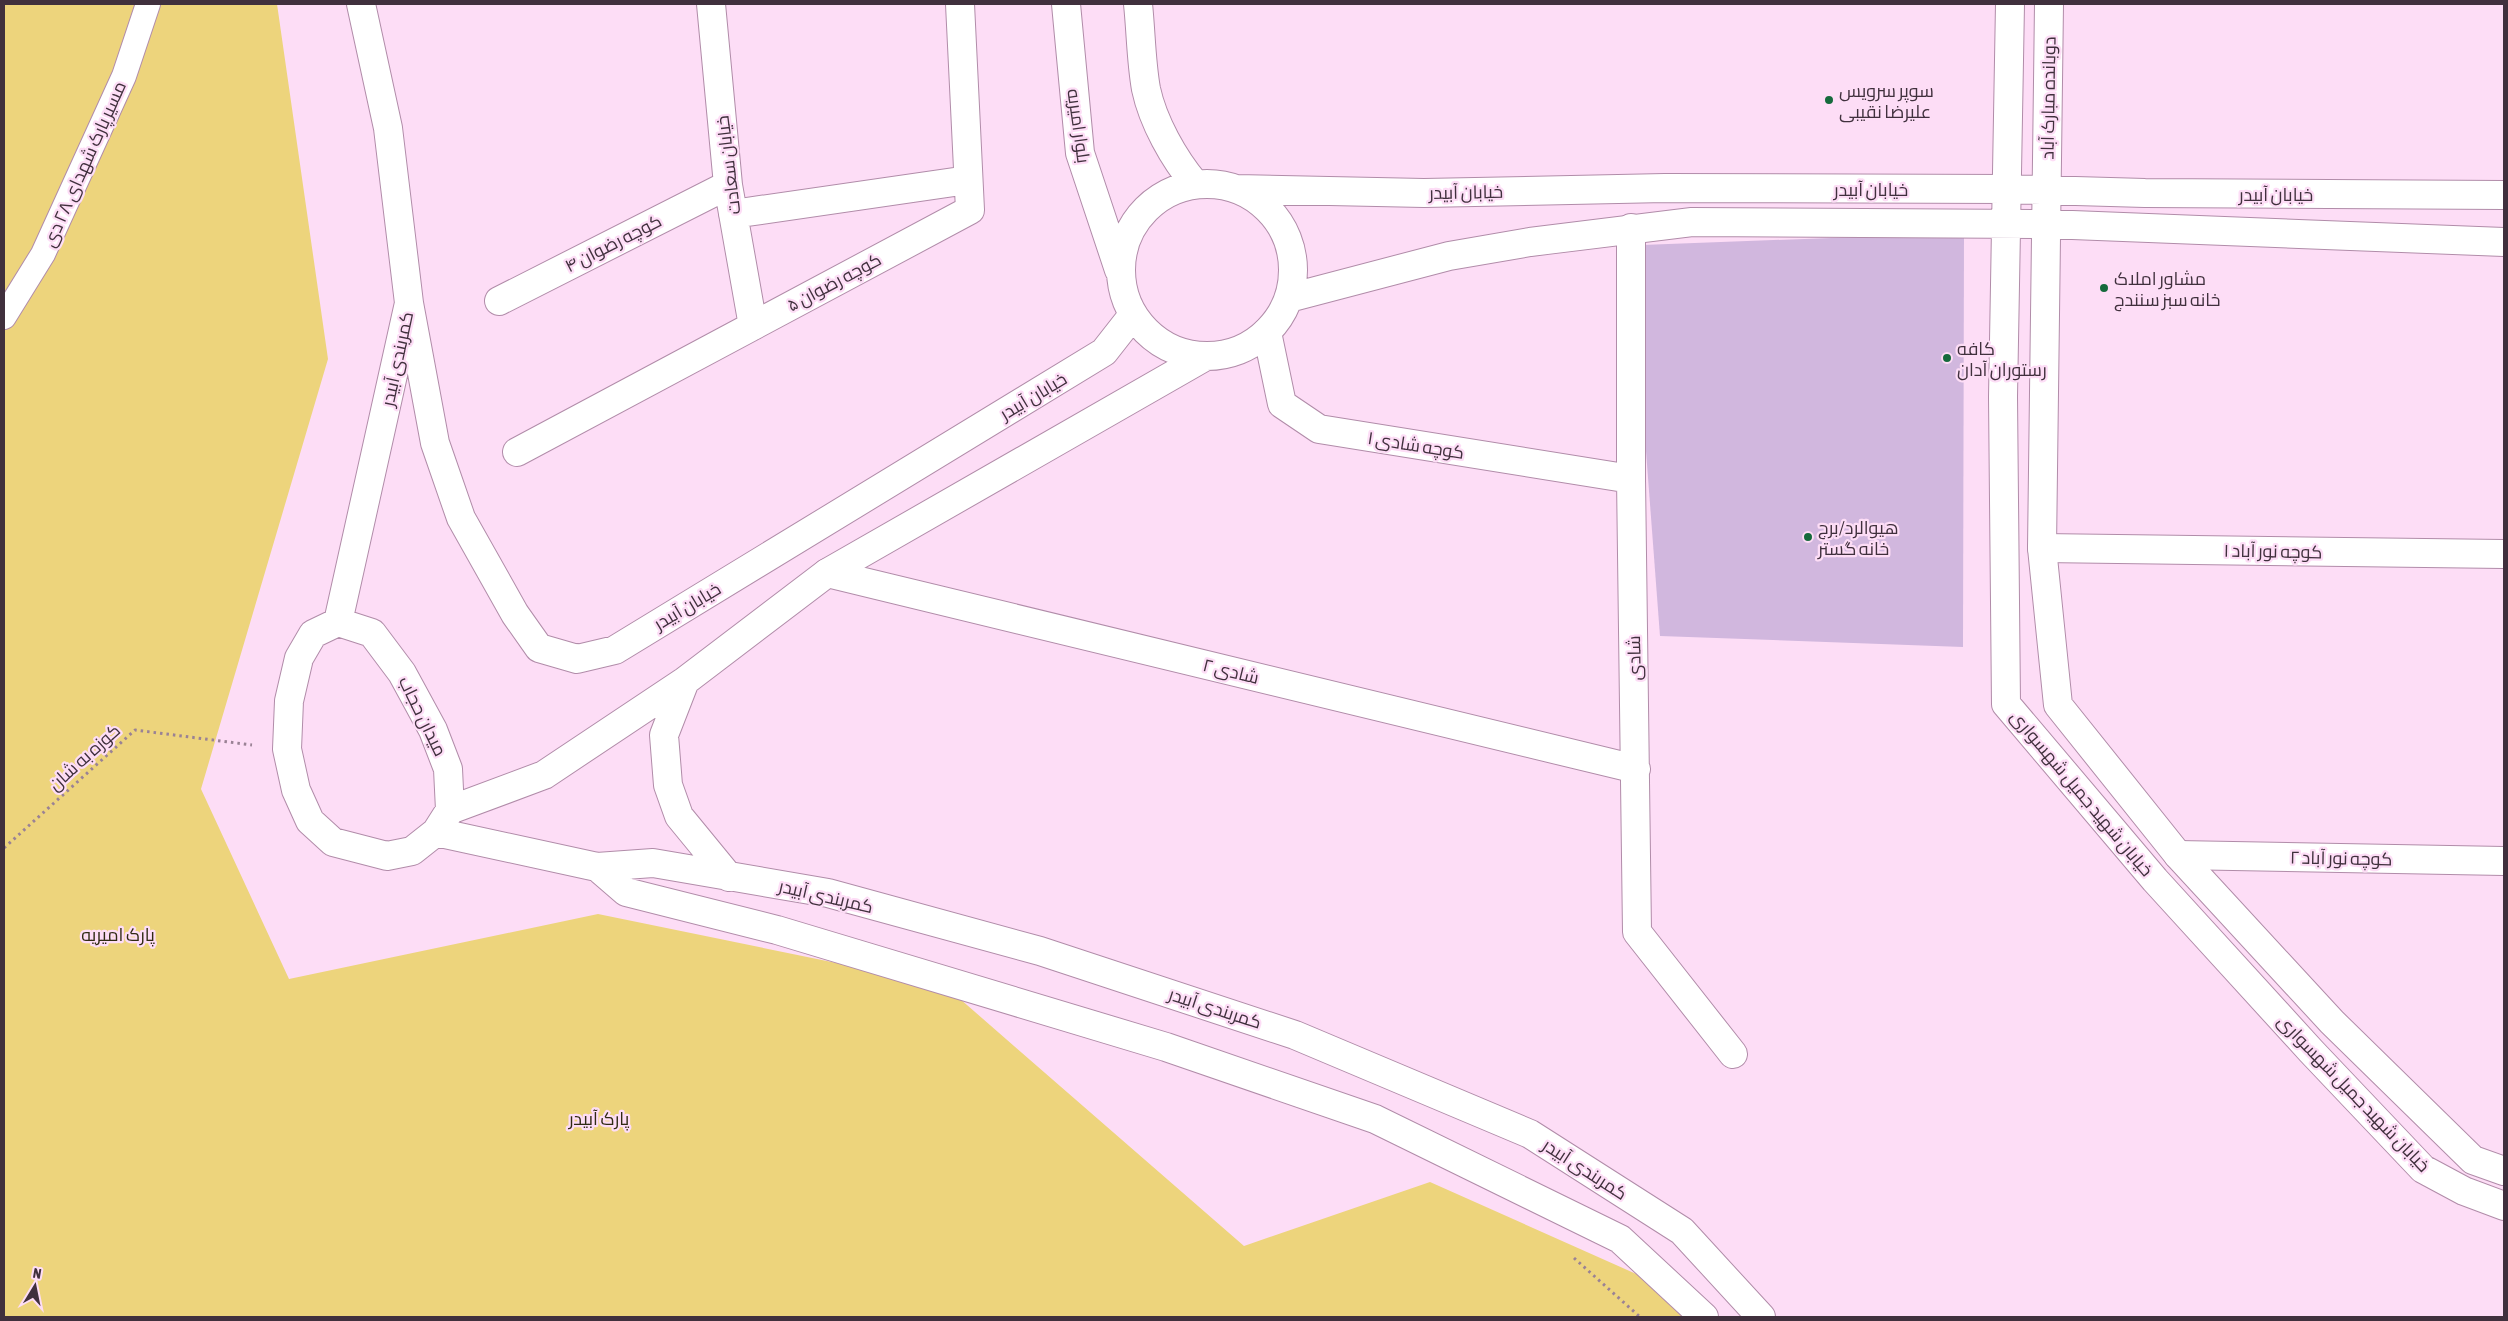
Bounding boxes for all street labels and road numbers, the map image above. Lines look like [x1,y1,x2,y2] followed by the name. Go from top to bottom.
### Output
[2036,36,2061,160] street label: دوبانده مبارک آباد
[38,78,132,251] street label: مسیر پارک شهدای ۲۸ دی
[1062,87,1095,165] street label: بلوار امیریه
[712,114,745,216] street label: خیابان سعادت
[1833,179,1908,201] street label: خیابان آبیدر
[1428,181,1503,204] street label: خیابان آبیدر
[2238,184,2313,206] street label: خیابان آبیدر
[561,210,666,278] street label: کوچه رضوان ۴
[783,248,886,317] street label: کوچه رضوان ۵
[376,310,418,410] street label: کمربندی آبیدر
[995,368,1071,426] street label: خیابان آبیدر
[1366,427,1466,465] street label: کوچه شادی ۱
[2223,540,2322,564] street label: کوچه نور آباد ۱
[649,578,725,636] street label: خیابان آبیدر
[1623,635,1646,681] street label: شادی
[1201,654,1261,689] street label: شادی ۲
[394,673,451,760] street label: میدان حجاب
[2006,706,2158,881] street label: خیابان شهید جمیل شهسواری
[44,719,125,795] street label: کوزه به شان
[2290,847,2392,871] street label: کوچه نور آباد ۲
[775,875,875,918] street label: کمربندی آبیدر
[1165,983,1264,1034] street label: کمربندی آبیدر
[2273,1010,2435,1177] street label: خیابان شهید جمیل شهسواری
[1537,1133,1631,1205] street label: کمربندی آبیدر

